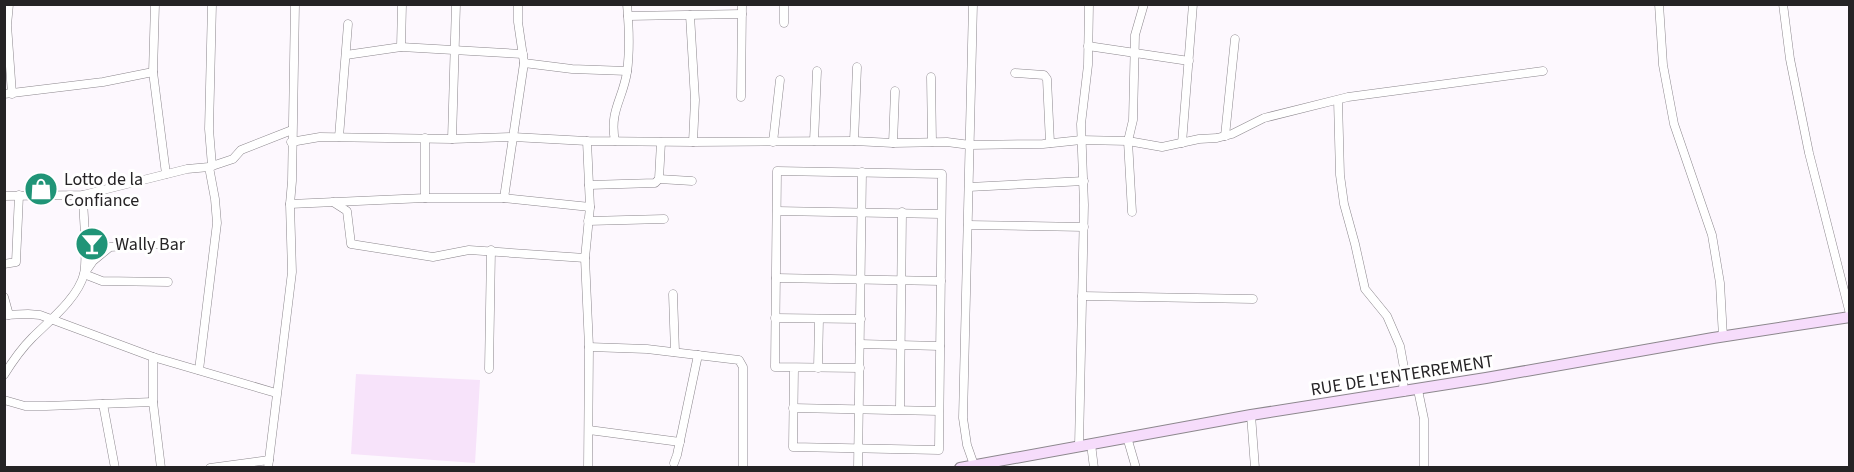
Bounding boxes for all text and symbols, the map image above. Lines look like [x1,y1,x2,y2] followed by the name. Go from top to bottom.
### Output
[64,167,143,213] place label: Lotto de la Confiance
[23,171,59,207] shop icon: Lotto de la Confiance
[74,226,110,262] bar icon: Wally Bar
[115,232,186,257] place label: Wally Bar
[1309,349,1496,402] street label: RUE DE L'ENTERREMENT

